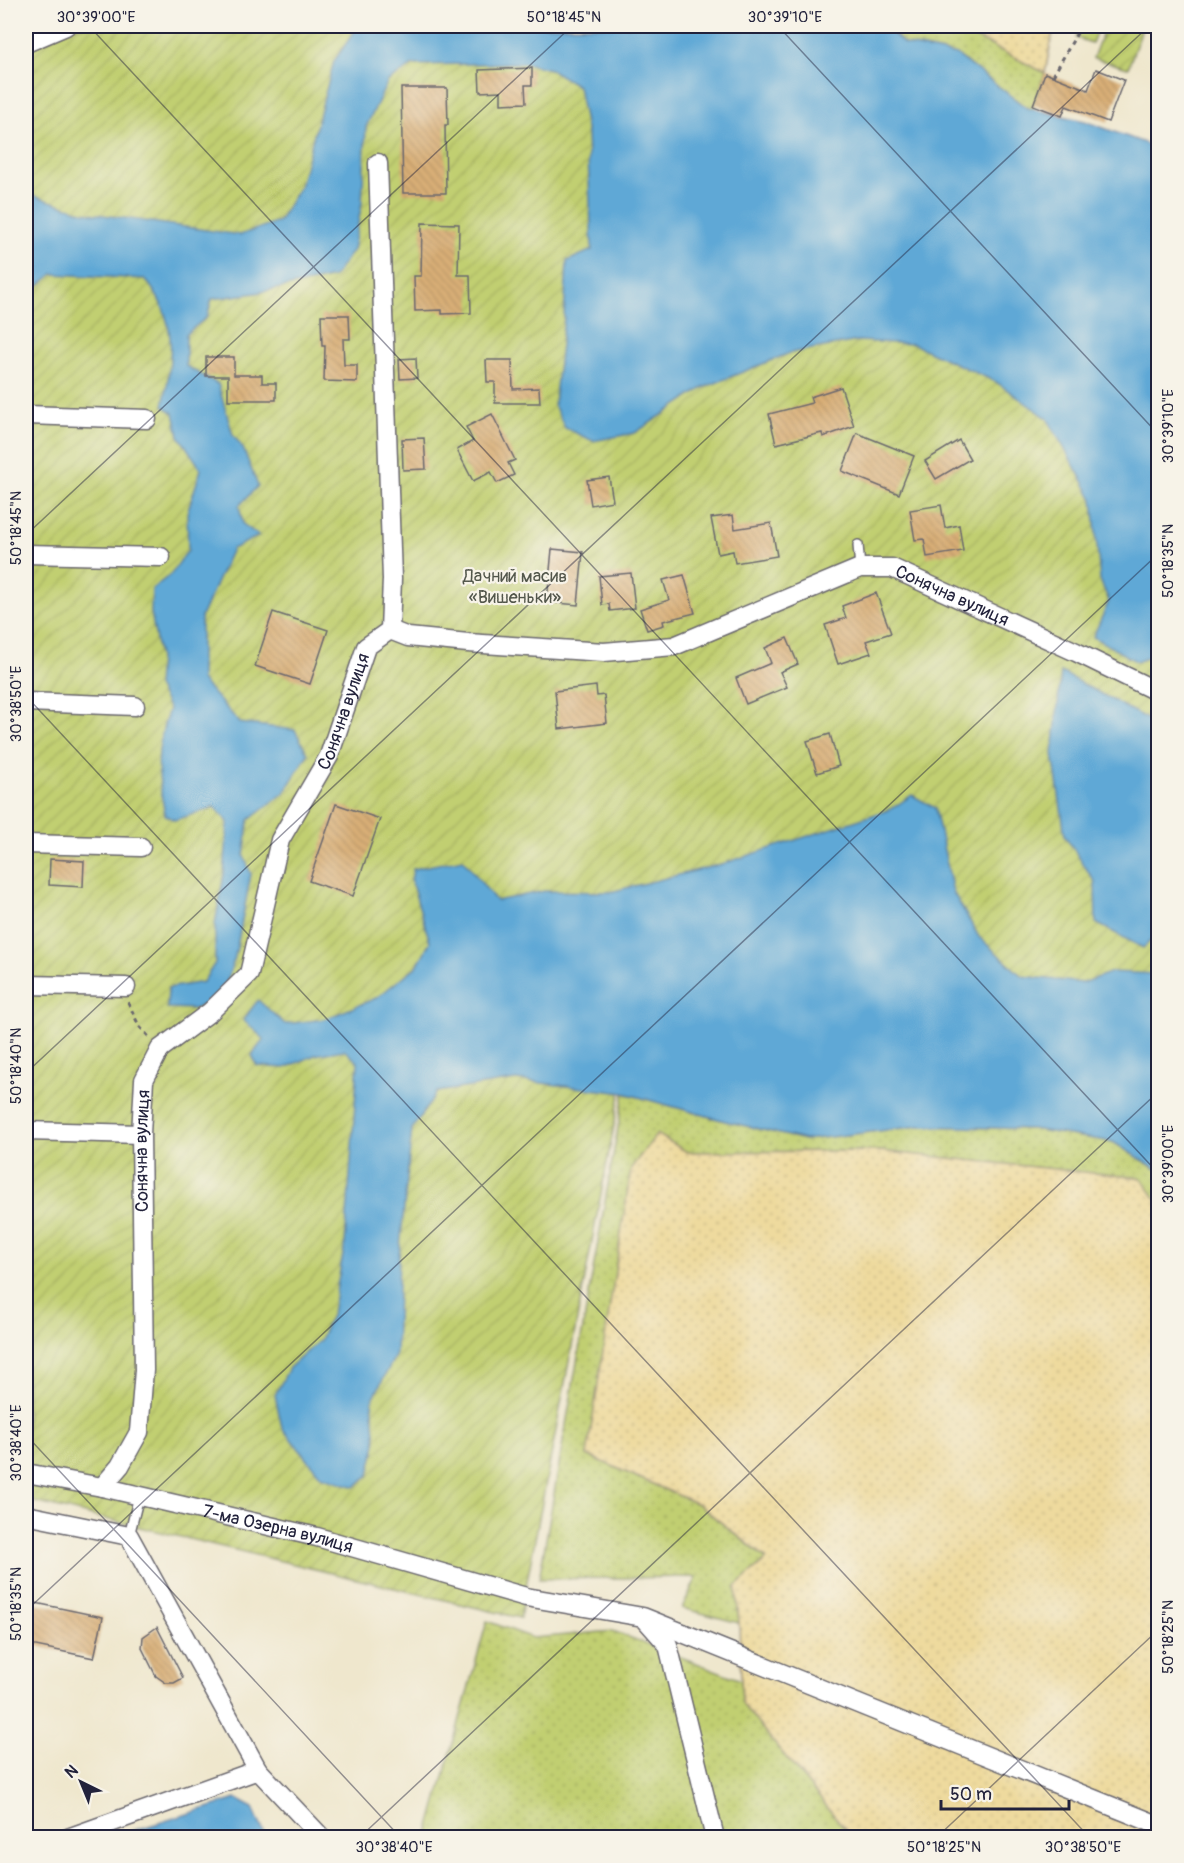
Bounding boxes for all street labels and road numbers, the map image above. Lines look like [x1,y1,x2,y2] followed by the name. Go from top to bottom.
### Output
[892,560,1012,632] street label: Сонячна вулиця
[312,650,375,775] street label: Сонячна вулиця
[130,1089,155,1212] street label: Сонячна вулиця
[200,1500,356,1559] street label: 7-ма Озерна вулиця

